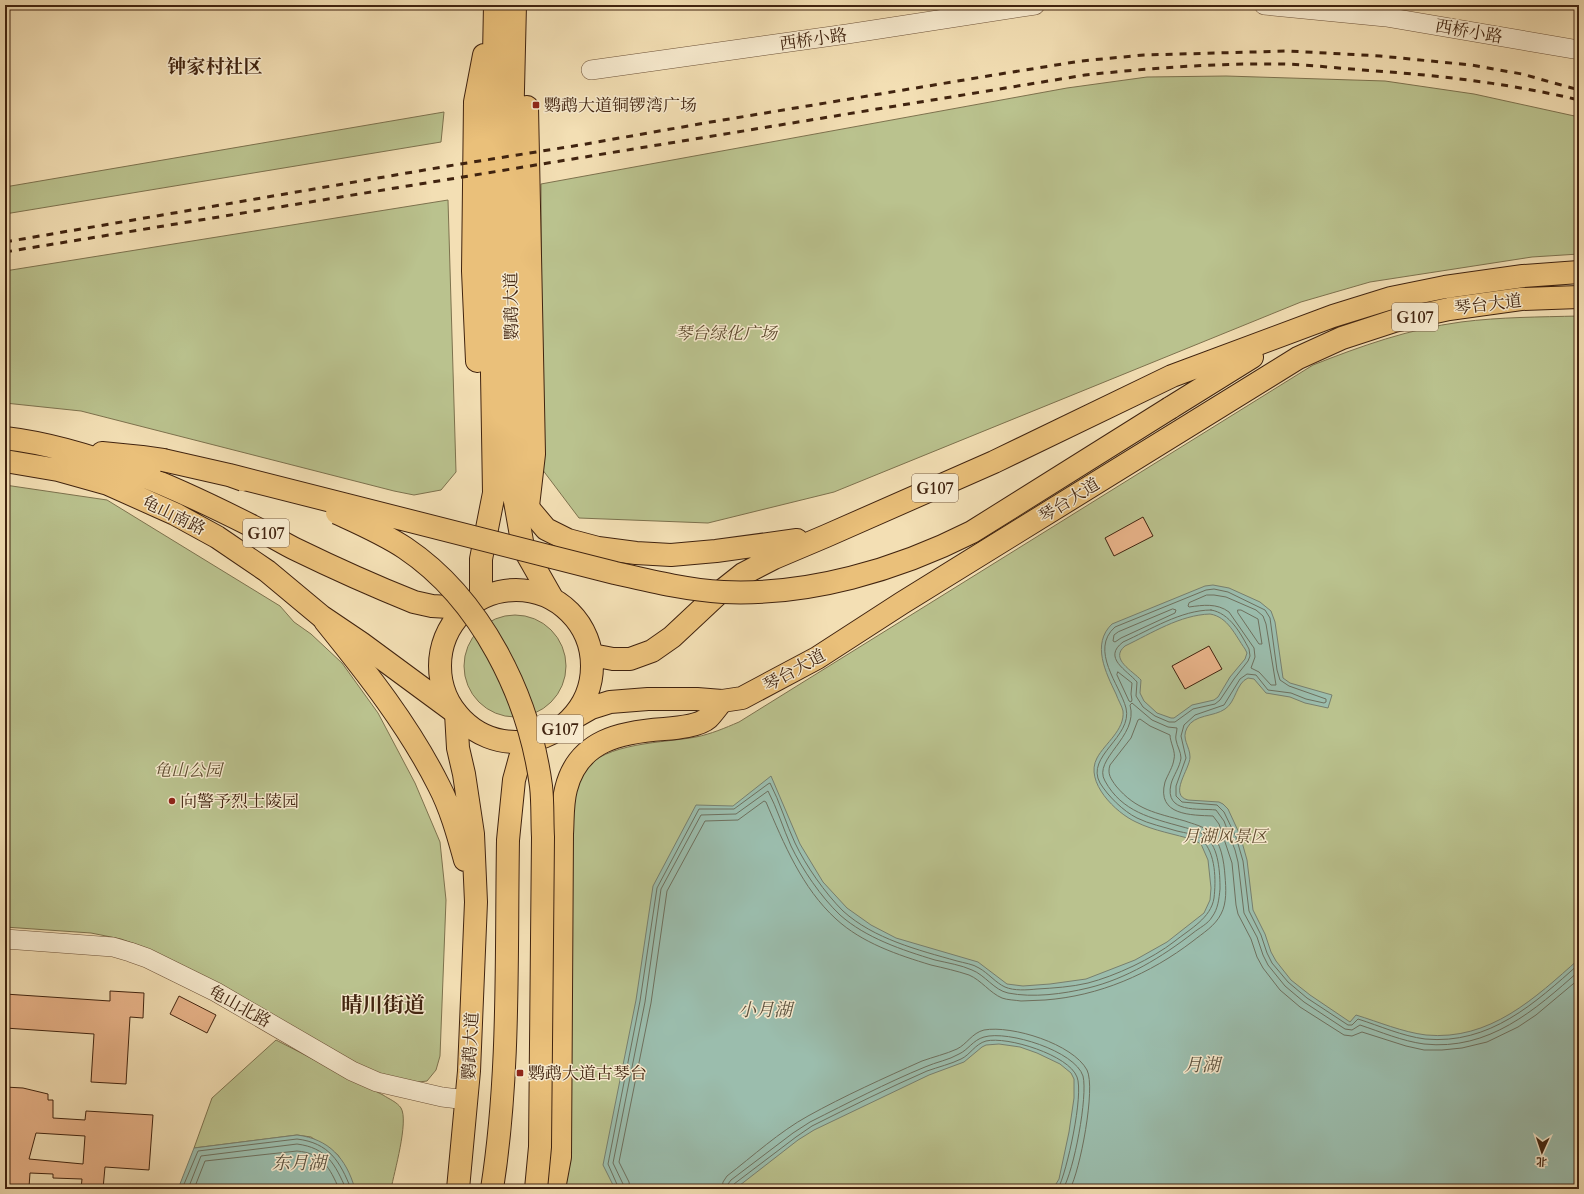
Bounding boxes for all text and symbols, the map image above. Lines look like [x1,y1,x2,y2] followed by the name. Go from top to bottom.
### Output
[1433,14,1504,49] street label: 西桥小路
[778,23,848,56] street label: 西桥小路
[167,54,263,80] district label: 钟家村社区
[544,94,697,117] place label: 鹦鹉大道铜锣湾广场
[531,100,541,110] marker: 鹦鹉大道铜锣湾广场
[499,272,524,340] street label: 鹦鹉大道
[1453,289,1523,320] street label: 琴台大道
[1392,303,1438,331] road number: G107
[675,322,779,345] park label: 琴台绿化广场
[1034,473,1104,528] street label: 琴台大道
[912,474,958,502] road number: G107
[138,490,209,541] street label: 龟山南路
[243,519,289,547] road number: G107
[759,644,830,697] street label: 琴台大道
[537,715,583,743] road number: G107
[154,759,225,782] park label: 龟山公园
[180,790,299,813] place label: 向警予烈士陵园
[167,796,177,806] marker: 向警予烈士陵园
[1183,825,1269,848] park label: 月湖风景区
[204,980,275,1033] street label: 龟山北路
[341,991,425,1020] district label: 晴川街道
[738,998,795,1023] water label: 小月湖
[457,1011,484,1081] street label: 鹦鹉大道
[1184,1053,1223,1078] water label: 月湖
[528,1062,647,1085] place label: 鹦鹉大道古琴台
[515,1068,525,1078] marker: 鹦鹉大道古琴台
[1522,1132,1562,1172] north arrow
[272,1151,329,1176] water label: 东月湖
[1536,1154,1547,1169] text: 北

